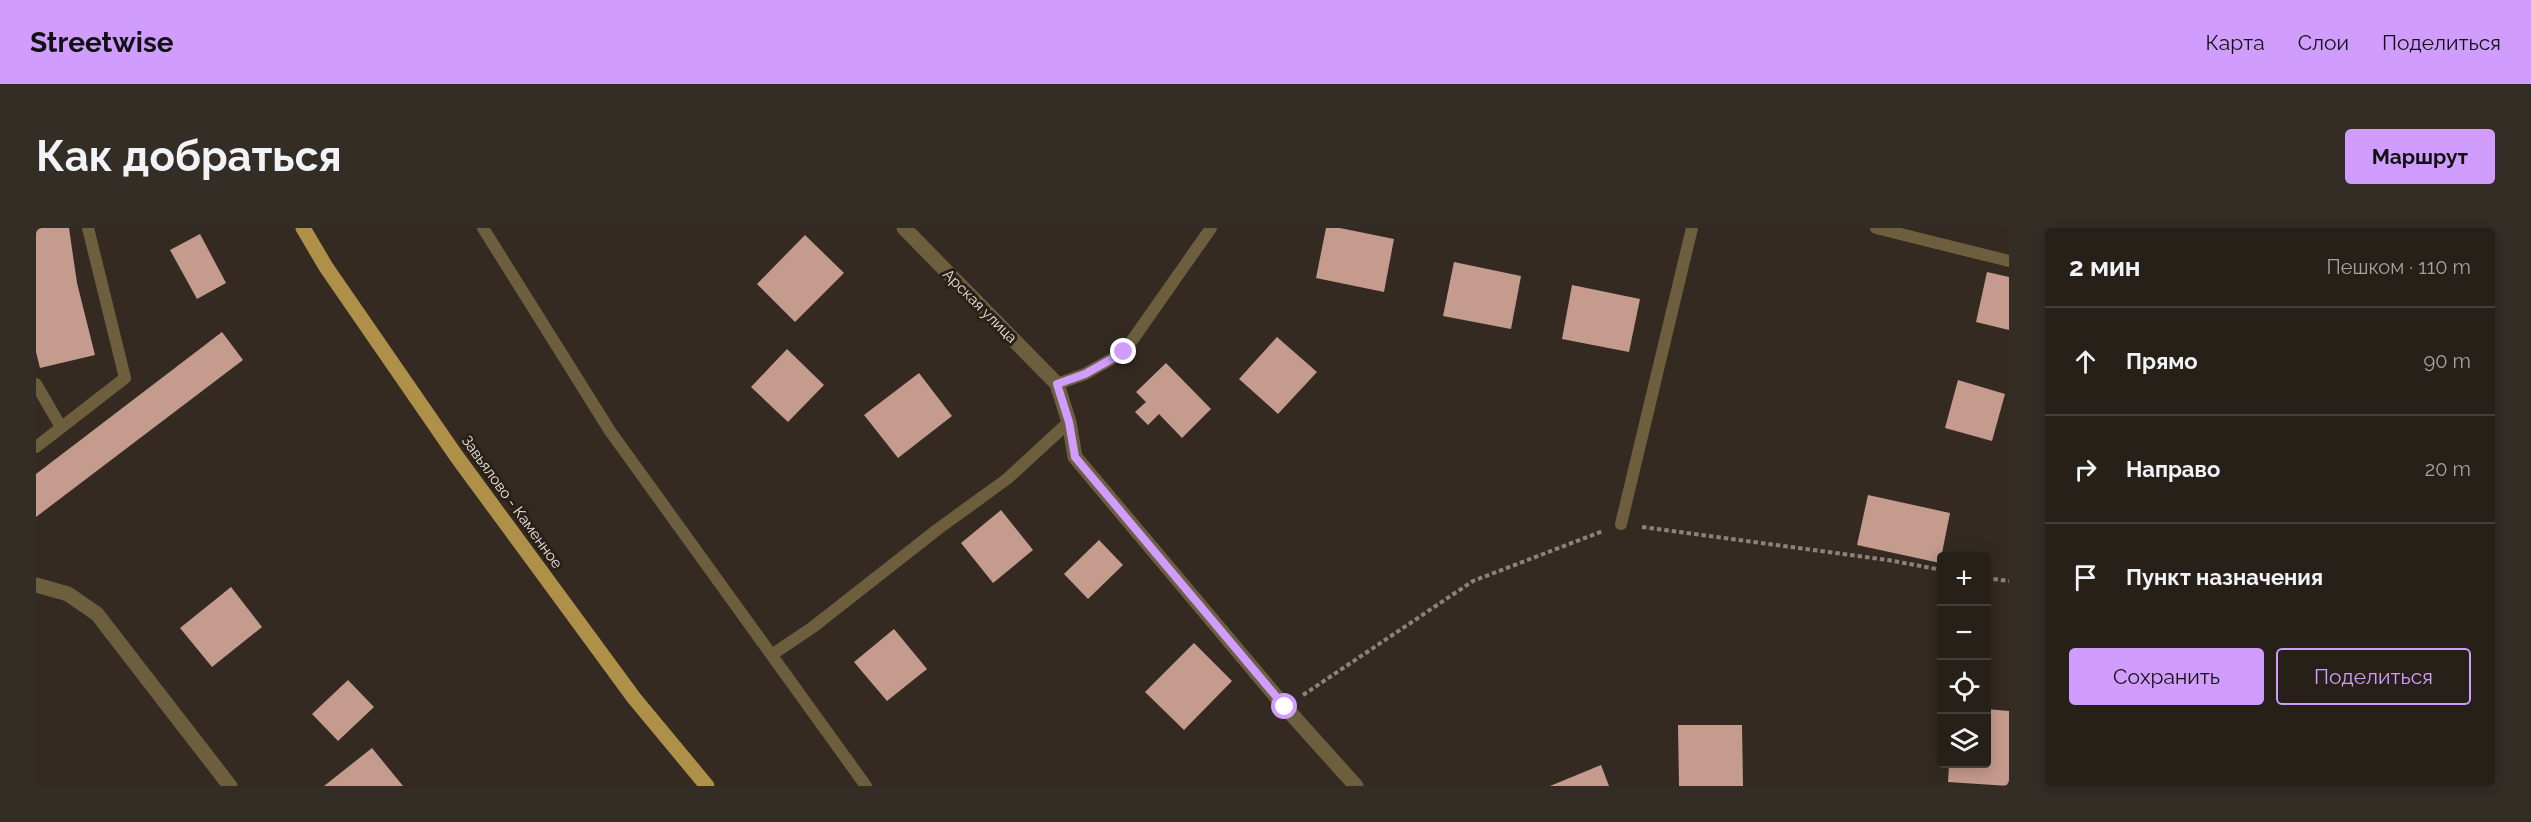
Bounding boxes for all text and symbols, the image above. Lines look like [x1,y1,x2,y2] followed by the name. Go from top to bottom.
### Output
[30,26,174,59] text: Streetwise
[2206,30,2265,55] text: Карта
[2298,30,2349,55] text: Слои
[2382,30,2501,55] text: Поделиться
[2345,129,2495,184] button: Маршрут
[36,132,342,181] text: Как добраться
[2069,252,2141,282] text: 2 мин
[2326,255,2471,279] text: Пешком · 110 m
[939,265,1021,347] street label: Арская улица
[1110,338,1136,364] route end
[2069,345,2102,378] icon: ahead
[2126,348,2198,374] text: Прямо
[2424,349,2471,373] text: 90 m
[458,432,566,572] street label: Завьялово - Каменное
[2069,453,2102,486] icon: right
[2126,456,2220,482] text: Направо
[2425,457,2471,481] text: 20 m
[1937,552,1991,768] map controls
[1937,552,1991,606] button: +
[2069,561,2102,594] icon: arrive
[2126,564,2323,590] text: Пункт назначения
[1937,606,1991,660] button: −
[2069,648,2264,705] button: Сохранить
[2276,648,2471,705] button: Поделиться
[1937,660,1991,714] button: locate
[1271,693,1297,719] route start
[1937,714,1991,768] button: layers

